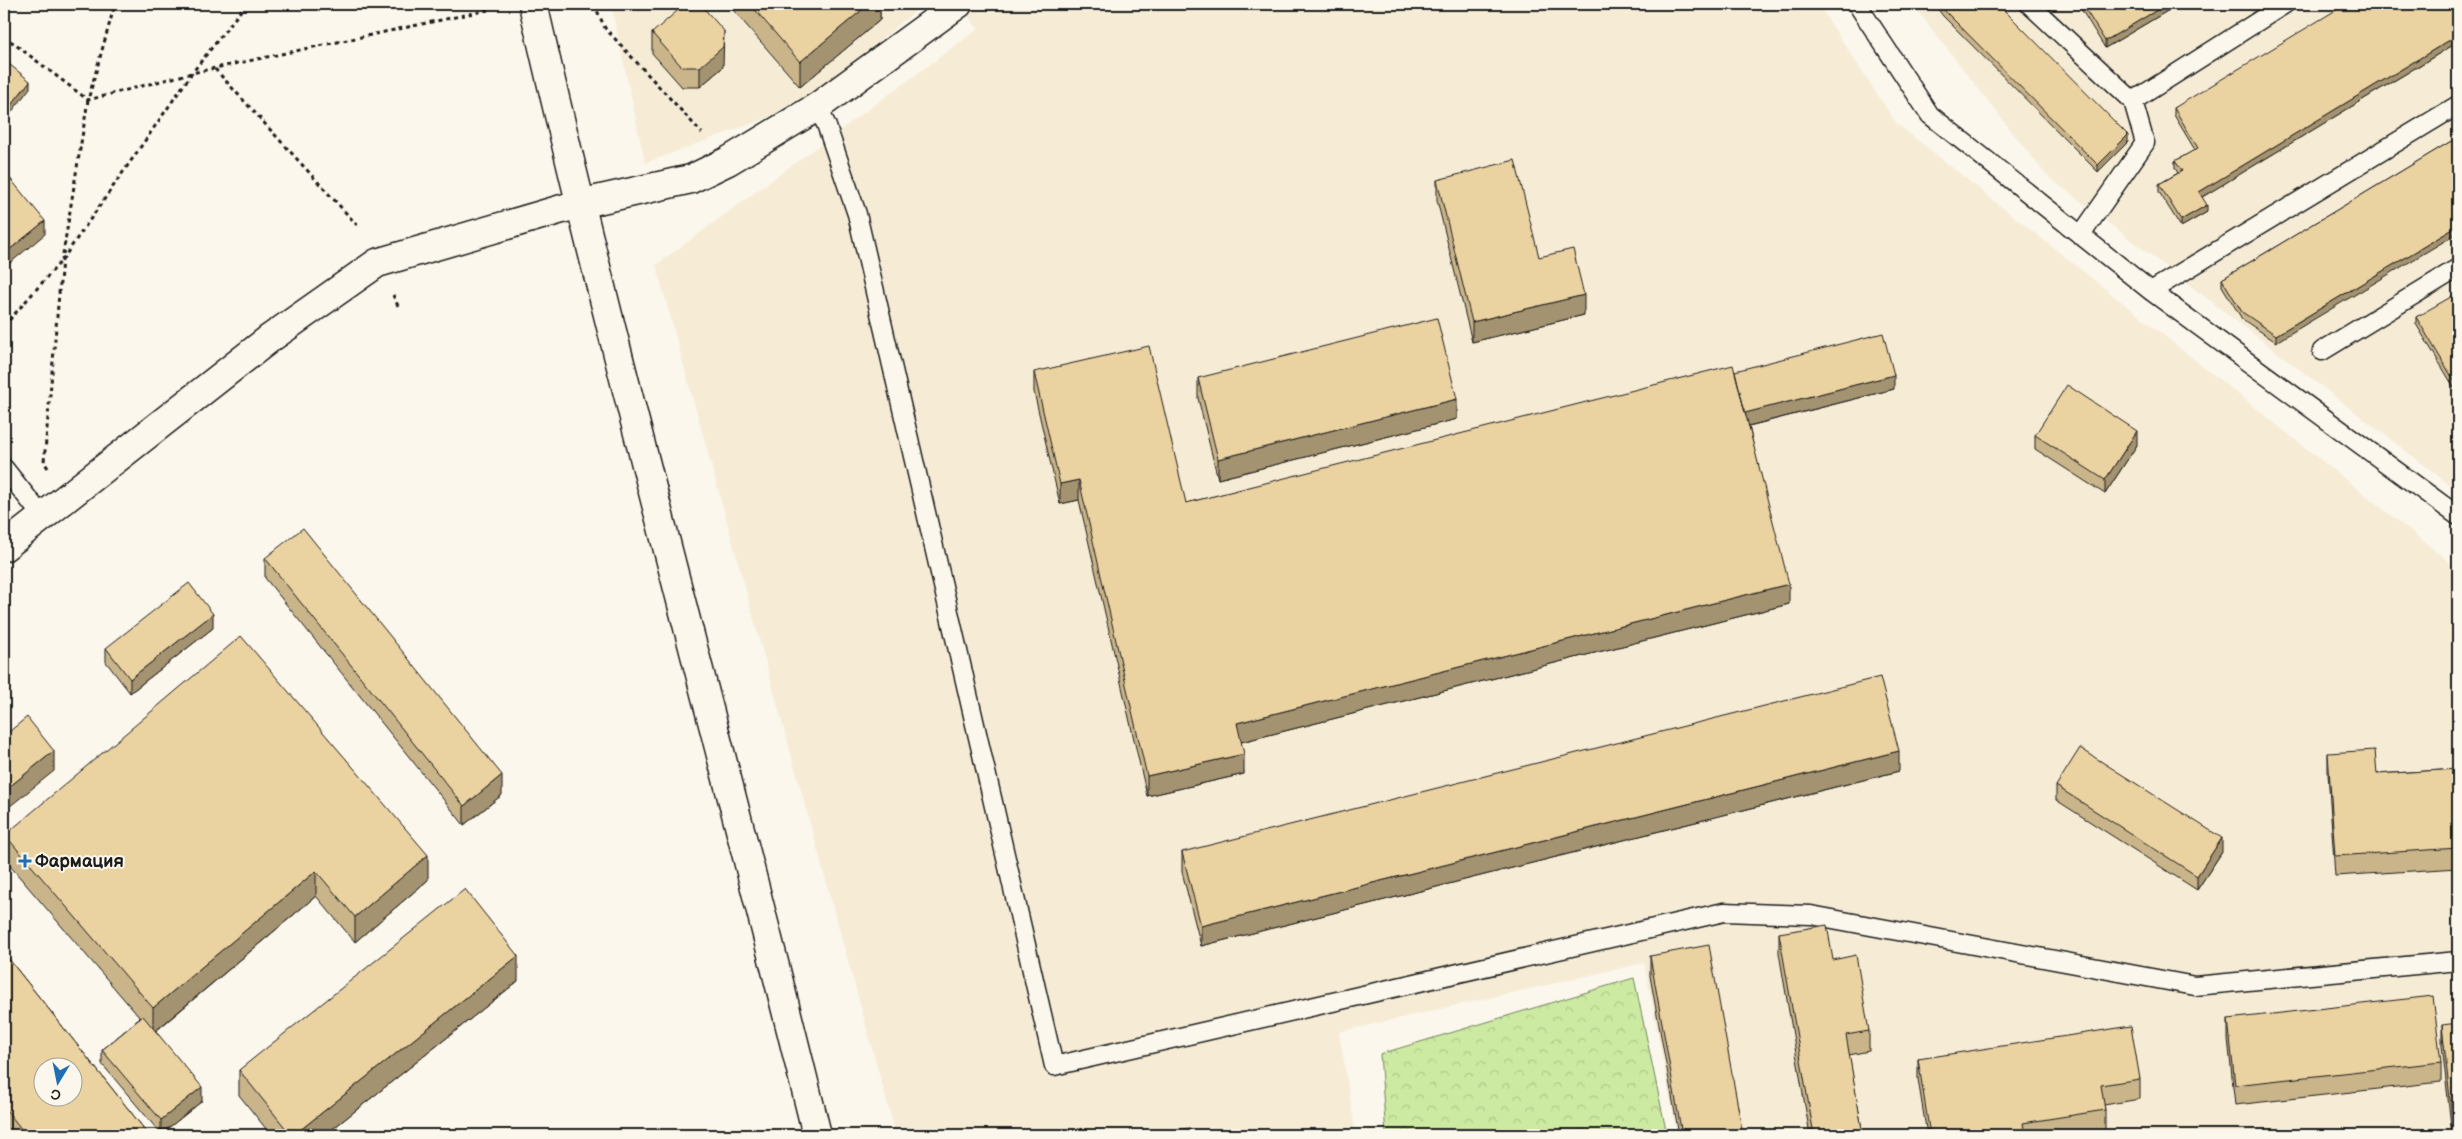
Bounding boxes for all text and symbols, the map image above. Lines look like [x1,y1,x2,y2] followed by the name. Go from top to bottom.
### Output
[35,851,124,872] place label: Фармация
[19,855,31,867] marker: Фармация
[32,1056,82,1106] north arrow
[49,1085,62,1104] text: С

